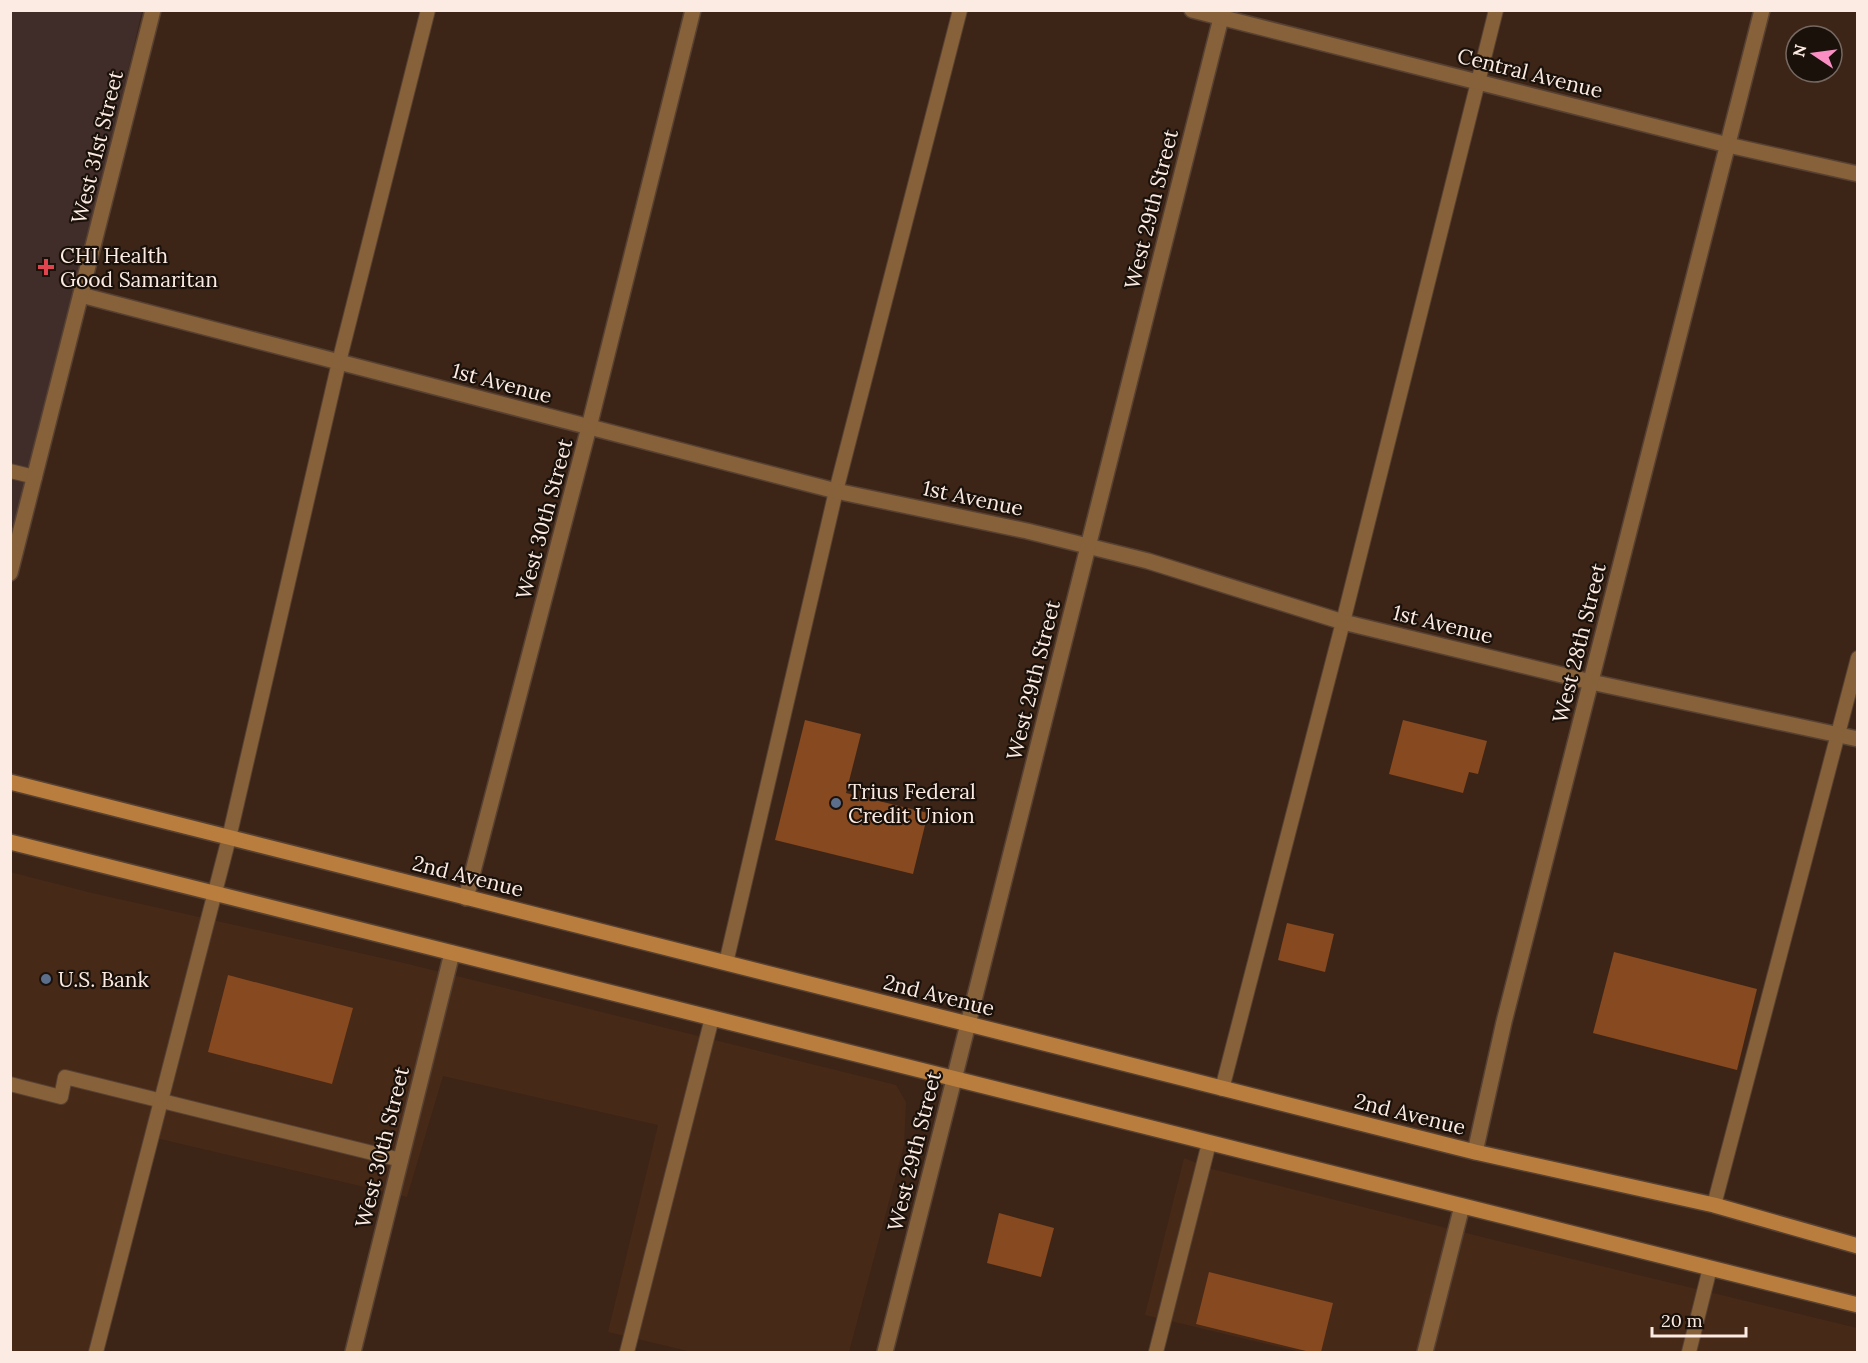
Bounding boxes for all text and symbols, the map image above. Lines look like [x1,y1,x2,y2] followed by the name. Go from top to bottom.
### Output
[1784,24,1844,84] north arrow
[1454,42,1606,104] street label: Central Avenue
[1788,42,1811,59] text: N
[65,67,129,226] street label: West 31st Street
[1118,125,1184,292] street label: West 29th Street
[60,242,218,293] place label: CHI Health Good Samaritan
[37,258,55,276] marker: CHI Health Good Samaritan
[449,357,555,409] street label: 1st Avenue
[510,435,579,602] street label: West 30th Street
[920,474,1026,522] street label: 1st Avenue
[1546,559,1612,726] street label: West 28th Street
[1000,596,1066,763] street label: West 29th Street
[1390,599,1496,649] street label: 1st Avenue
[848,778,976,829] place label: Trius Federal Credit Union
[829,796,843,810] marker: Trius Federal Credit Union
[410,849,526,903] street label: 2nd Avenue
[58,966,150,993] place label: U.S. Bank
[881,968,997,1022] street label: 2nd Avenue
[39,972,53,986] marker: U.S. Bank
[349,1063,415,1230] street label: West 30th Street
[881,1067,947,1234] street label: West 29th Street
[1352,1087,1468,1141] street label: 2nd Avenue
[1652,1300,1746,1338] scale bar
[1661,1309,1703,1332] text: 20 m

